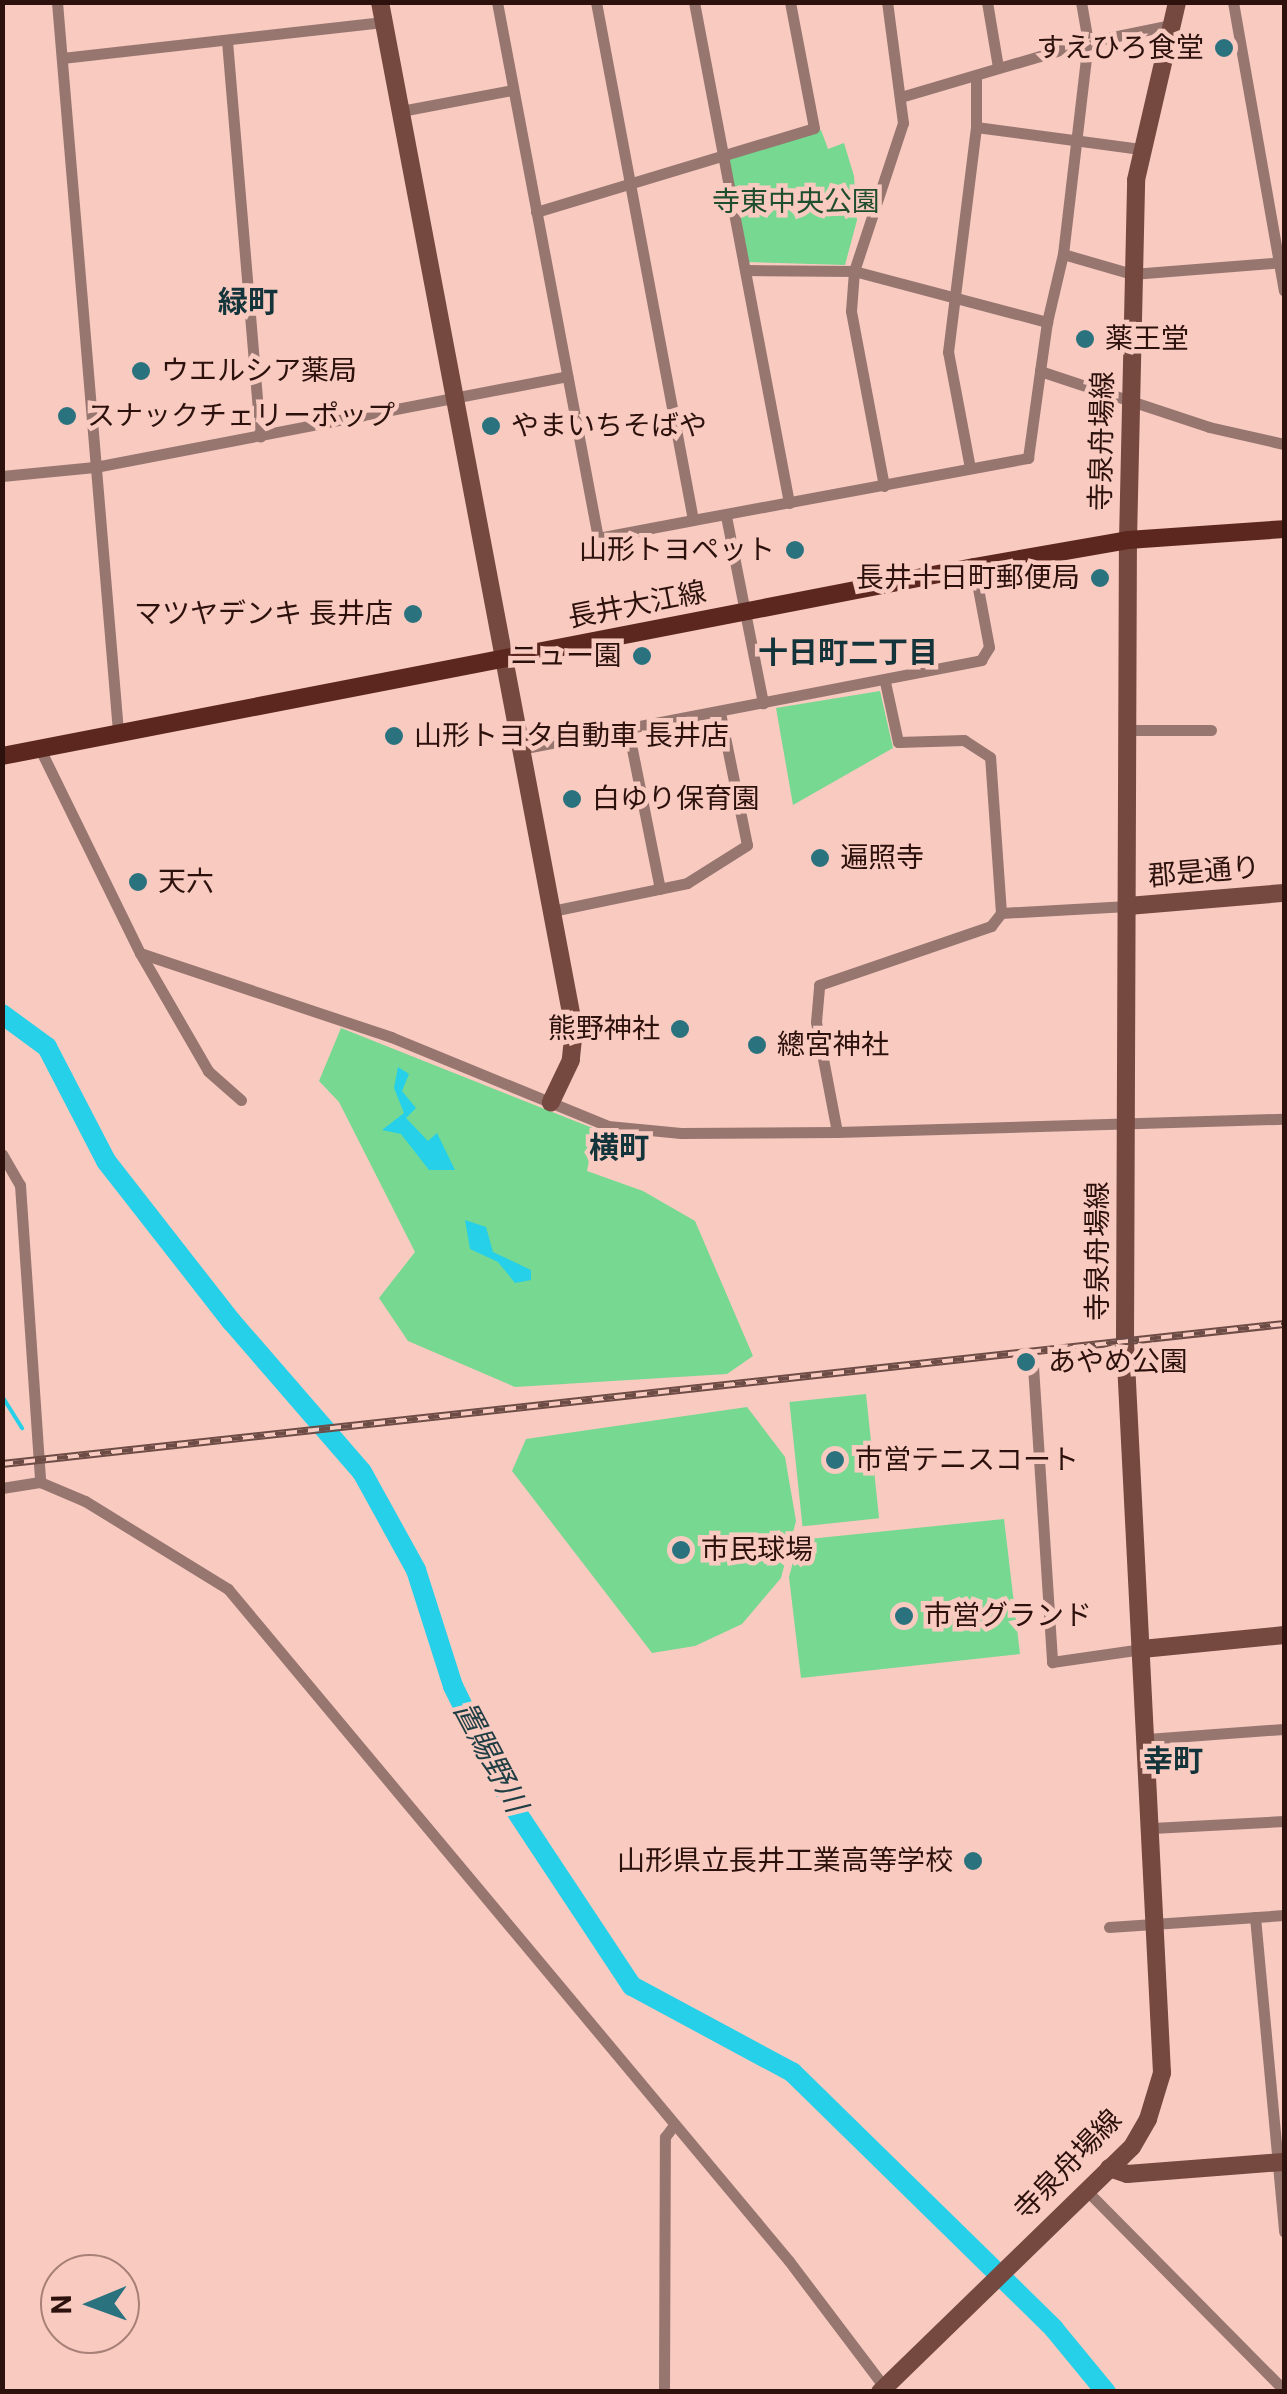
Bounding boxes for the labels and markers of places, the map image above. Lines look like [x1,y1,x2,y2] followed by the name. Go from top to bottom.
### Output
[1036,31,1204,65] place label: すえひろ食堂
[1213,37,1235,59] marker: すえひろ食堂
[1105,322,1189,356] place label: 薬王堂
[1074,328,1096,350] marker: 薬王堂
[161,354,357,388] place label: ウエルシア薬局
[130,360,152,382] marker: ウエルシア薬局
[87,399,395,433] place label: スナックチェリーポップ
[56,405,78,427] marker: スナックチェリーポップ
[511,409,707,443] place label: やまいちそばや
[480,415,502,437] marker: やまいちそばや
[579,533,775,567] place label: 山形トヨペット
[784,539,806,561] marker: 山形トヨペット
[856,561,1080,595] place label: 長井十日町郵便局
[1089,567,1111,589] marker: 長井十日町郵便局
[134,597,393,631] place label: マツヤデンキ 長井店
[402,603,424,625] marker: マツヤデンキ 長井店
[510,639,622,673] place label: ニュー園
[631,645,653,667] marker: ニュー園
[414,719,729,753] place label: 山形トヨタ自動車 長井店
[383,725,405,747] marker: 山形トヨタ自動車 長井店
[592,782,760,816] place label: 白ゆり保育園
[561,788,583,810] marker: 白ゆり保育園
[840,841,924,875] place label: 遍照寺
[809,847,831,869] marker: 遍照寺
[158,865,214,899] place label: 天六
[127,871,149,893] marker: 天六
[548,1012,660,1046] place label: 熊野神社
[669,1018,691,1040] marker: 熊野神社
[777,1028,889,1062] place label: 總宮神社
[746,1034,768,1056] marker: 總宮神社
[1048,1345,1188,1379] place label: あやめ公園
[1013,1349,1039,1375] marker: あやめ公園
[855,1443,1079,1477] place label: 市営テニスコート
[824,1449,846,1471] marker: 市営テニスコート
[701,1533,813,1567] place label: 市民球場
[670,1539,692,1561] marker: 市民球場
[924,1599,1092,1633] place label: 市営グランド
[893,1605,915,1627] marker: 市営グランド
[617,1844,953,1878] place label: 山形県立長井工業高等学校
[962,1850,984,1872] marker: 山形県立長井工業高等学校

